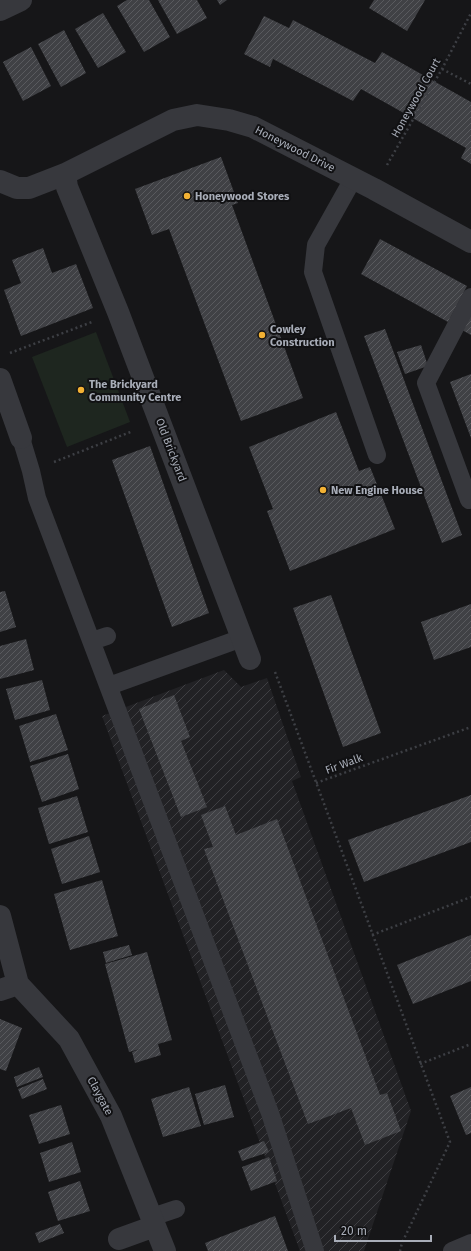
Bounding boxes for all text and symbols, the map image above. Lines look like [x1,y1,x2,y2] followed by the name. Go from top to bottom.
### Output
[389,56,443,140] street label: Honeywood Court
[253,123,337,175] street label: Honeywood Drive
[195,190,290,203] place label: Honeywood Stores
[182,191,192,201] marker: Honeywood Stores
[270,323,335,349] place label: Cowley Construction
[257,330,267,340] marker: Cowley Construction
[89,378,181,404] place label: The Brickyard Community Centre
[76,385,86,395] marker: The Brickyard Community Centre
[153,416,189,484] street label: Old Brickyard
[331,484,423,497] place label: New Engine House
[318,485,328,495] marker: New Engine House
[324,751,365,777] street label: Fir Walk
[84,1075,116,1117] street label: Claygate
[335,1217,431,1243] scale bar
[341,1224,367,1238] text: 20 m

